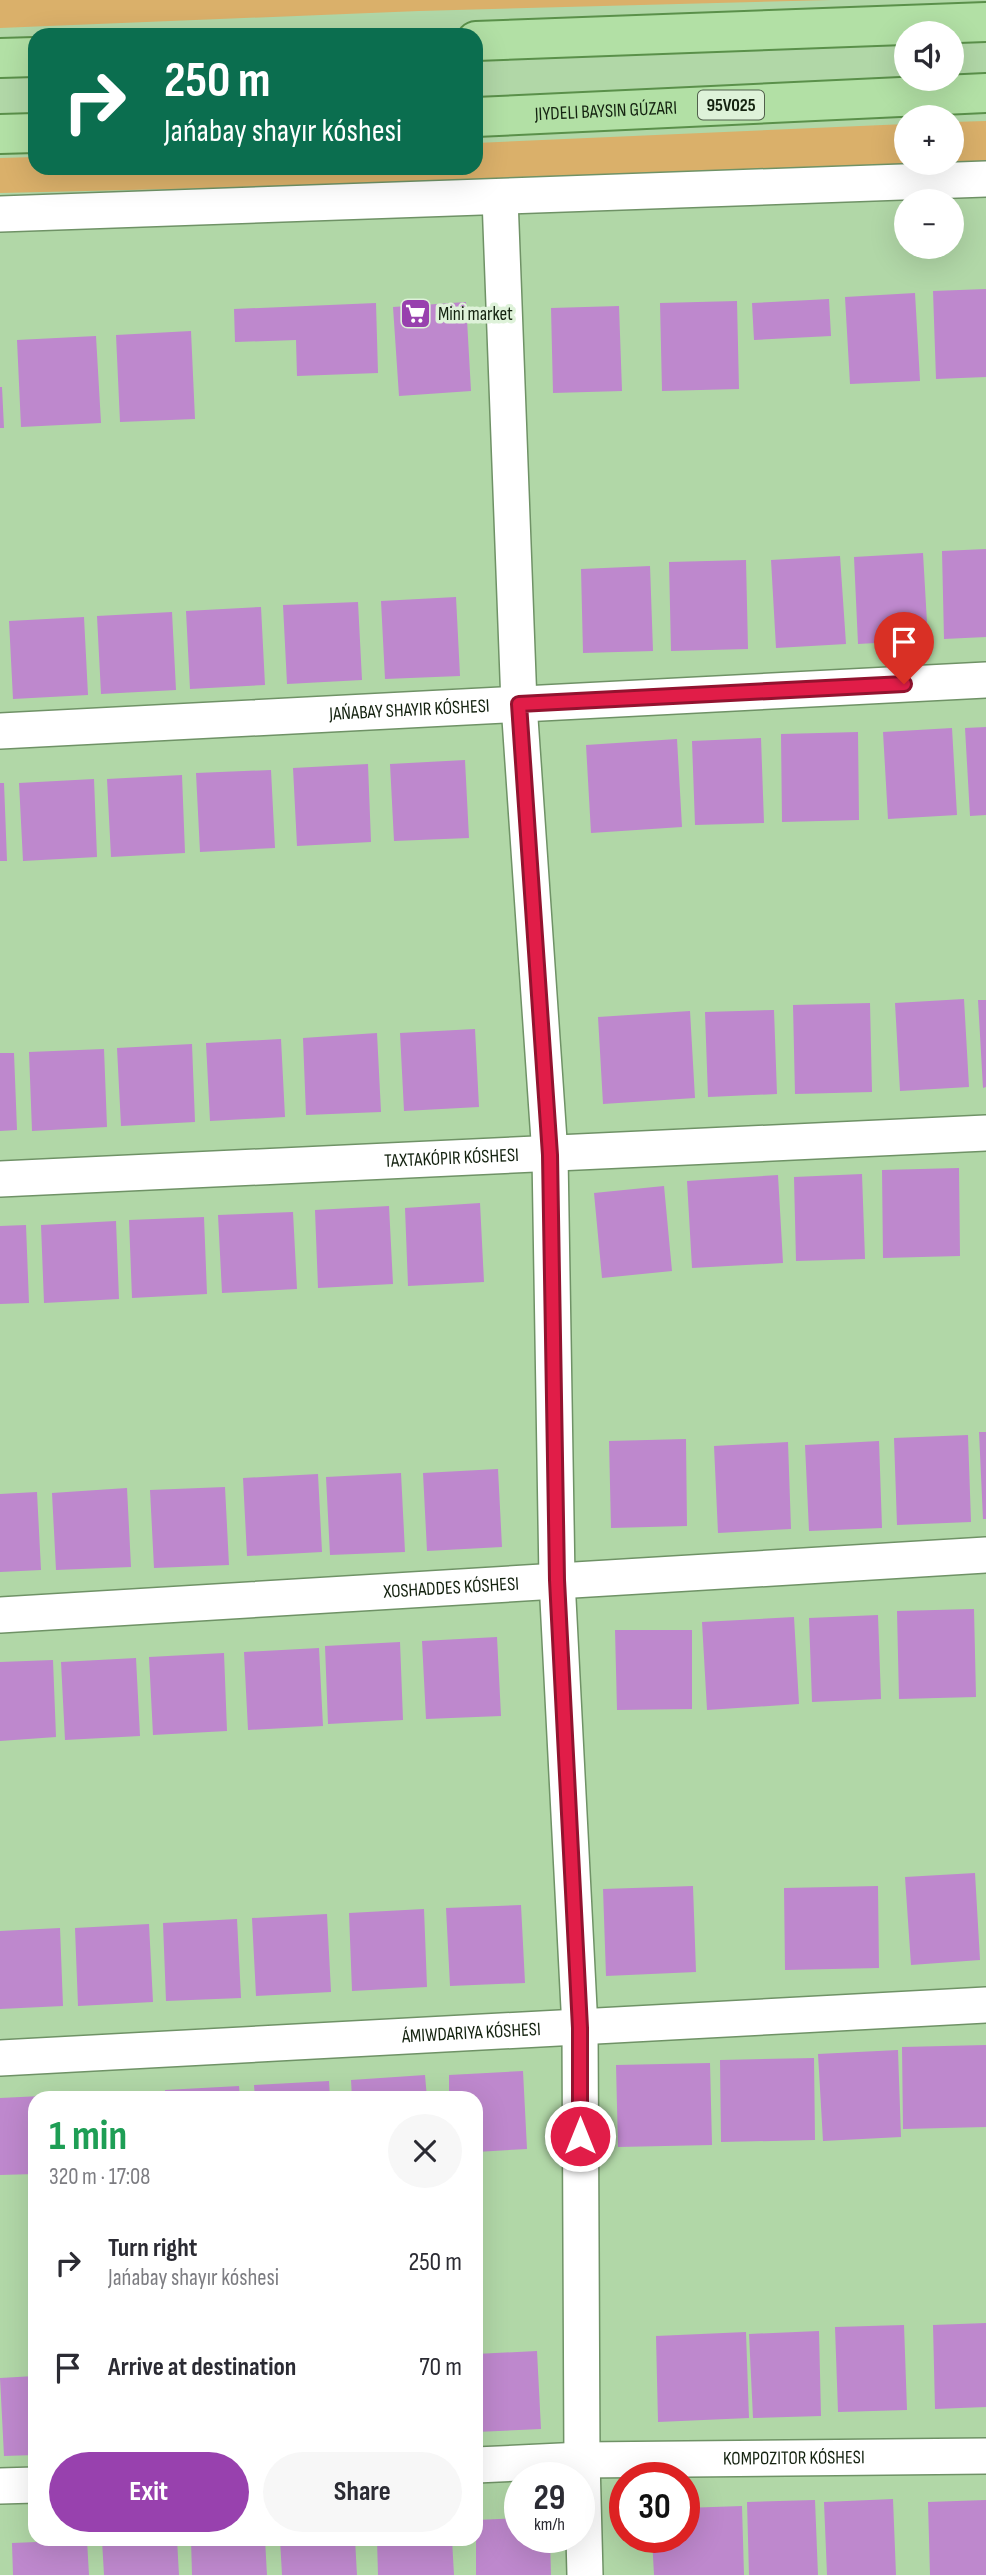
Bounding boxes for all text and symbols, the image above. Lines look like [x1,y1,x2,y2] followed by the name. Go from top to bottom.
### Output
[894,21,964,259] map controls
[894,21,964,91] button: sound
[164,52,270,111] text: 250 m
[49,56,140,147] icon: right
[698,90,764,120] road number: 95V025
[533,96,678,126] street label: JIYDELI BAYSIN GÚZARI
[894,105,964,175] button: +
[164,112,402,151] text: Jańabay shayır kóshesi
[894,189,964,259] button: −
[398,297,432,331] supermarket icon: Mini market
[438,303,513,326] place label: Mini market
[874,612,934,684] pin
[885,623,923,661] icon: arrive
[328,694,490,726] street label: JAŃABAY SHAYIR KÓSHESI
[384,1143,519,1173] street label: TAXTAKÓPIR KÓSHESI
[382,1572,520,1603] street label: XOSHADDES KÓSHESI
[400,2017,541,2048] street label: ÁMIWDARIYA KÓSHESI
[543,2099,617,2173] position arrow
[49,2111,127,2162] text: 1 min
[388,2114,462,2188] button: close
[49,2163,150,2191] text: 320 m · 17:08
[108,2233,197,2264] text: Turn right
[49,2244,87,2282] icon: right
[408,2247,462,2278] text: 250 m
[108,2264,279,2292] text: Jańabay shayır kóshesi
[49,2349,87,2387] icon: arrive
[108,2352,296,2383] text: Arrive at destination
[419,2352,462,2383] text: 70 m
[723,2446,865,2470] street label: KOMPOZITOR KÓSHESI
[49,2452,249,2532] button: Exit
[263,2452,462,2532] button: Share
[609,2462,700,2553] speed limit sign: 30
[534,2477,565,2520] text: 29
[534,2514,565,2535] text: km/h

